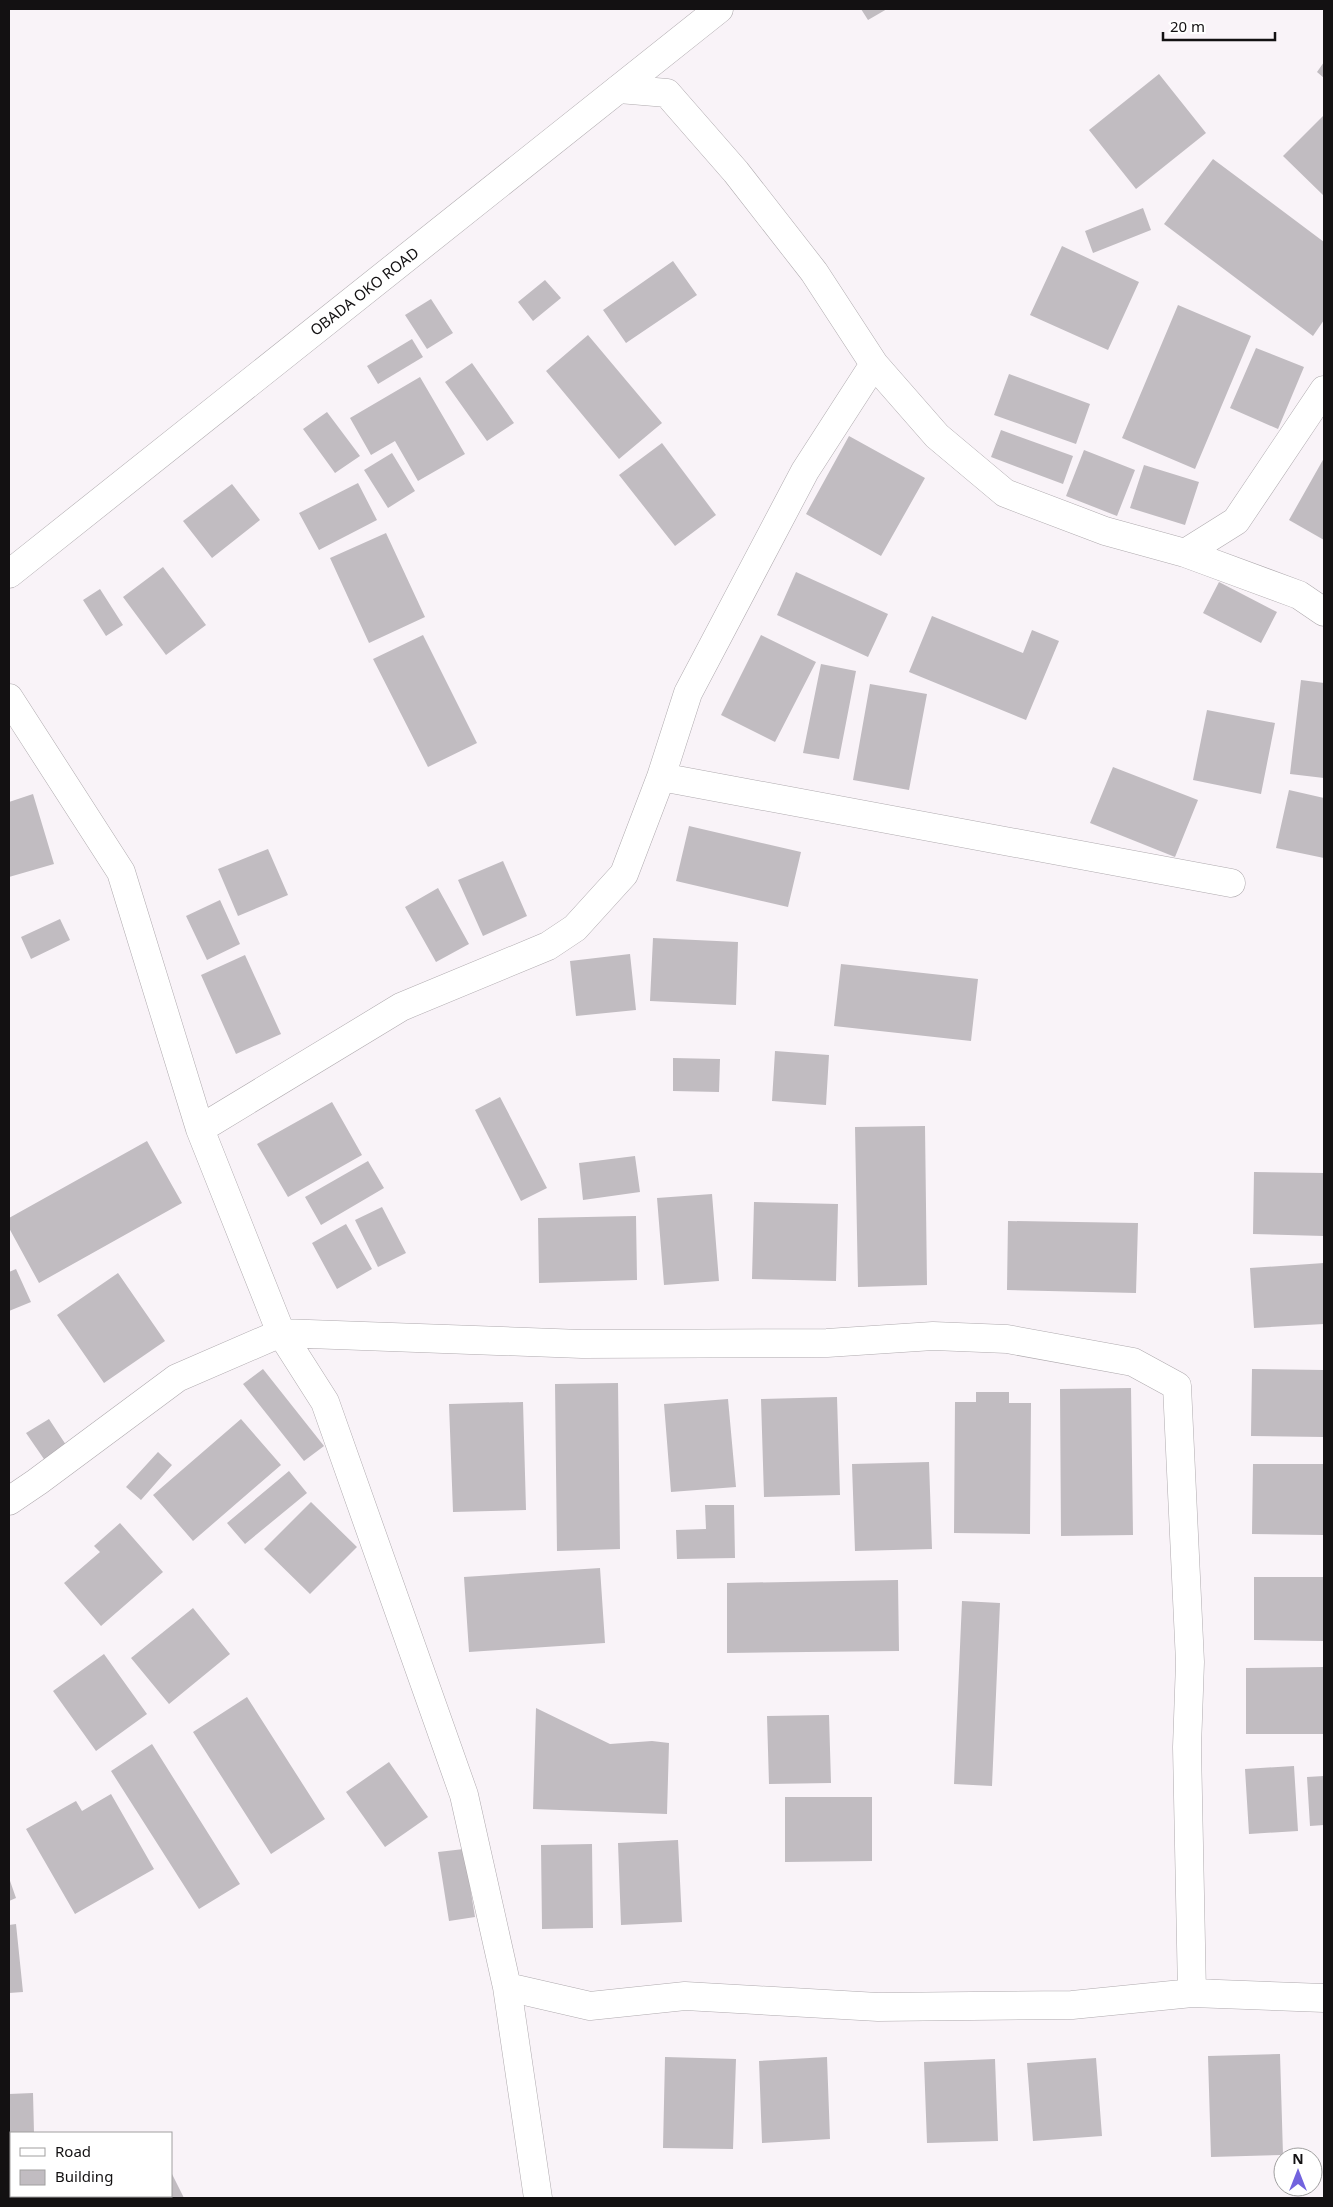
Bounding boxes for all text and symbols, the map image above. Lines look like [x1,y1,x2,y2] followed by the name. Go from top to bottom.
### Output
[1163,10,1276,42] scale bar
[1170,16,1205,36] text: 20 m
[306,242,423,340] street label: OBADA OKO ROAD
[10,2132,172,2197] legend
[55,2141,91,2161] text: Road
[1273,2147,1323,2197] north arrow
[1292,2149,1304,2168] text: N
[55,2166,113,2186] text: Building

